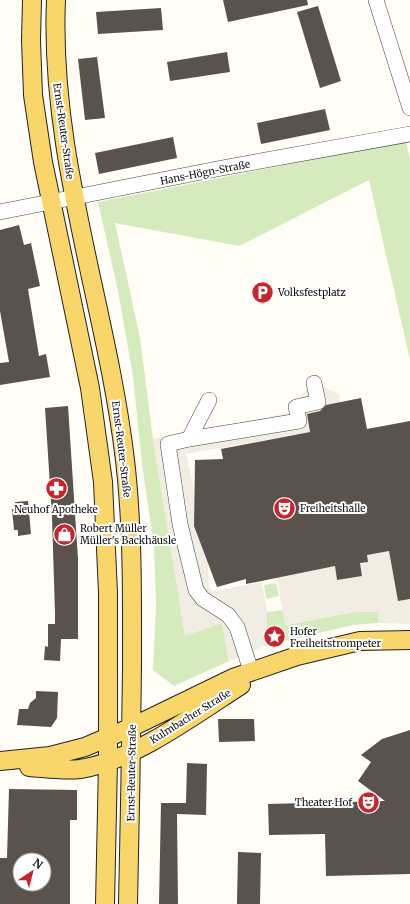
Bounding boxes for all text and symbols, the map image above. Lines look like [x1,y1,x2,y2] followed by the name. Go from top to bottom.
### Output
[50,82,77,180] street label: Ernst-Reuter-Straße
[159,157,251,188] street label: Hans-Högn-Straße
[249,279,275,305] parking icon: Volksfestplatz
[277,286,346,299] place label: Volksfestplatz
[109,400,134,498] street label: Ernst-Reuter-Straße
[43,476,69,502] pharmacy icon: Neuhof Apotheke
[272,495,298,521] theatre icon: Freiheitshalle
[300,502,366,515] place label: Freiheitshalle
[14,503,98,516] place label: Neuhof Apotheke
[52,521,78,547] shop icon: Robert Müller Müller's Backhäusle
[80,522,176,547] place label: Robert Müller Müller's Backhäusle
[261,624,287,650] place icon: Hofer Freiheitstrompeter
[290,625,382,650] place label: Hofer Freiheitstrompeter
[148,686,233,746] street label: Kulmbacher Straße
[124,724,139,822] street label: Ernst-Reuter-Straße
[355,789,381,815] theatre icon: Theater Hof
[295,796,353,809] place label: Theater Hof
[12,852,52,892] north arrow
[30,856,46,872] text: N

